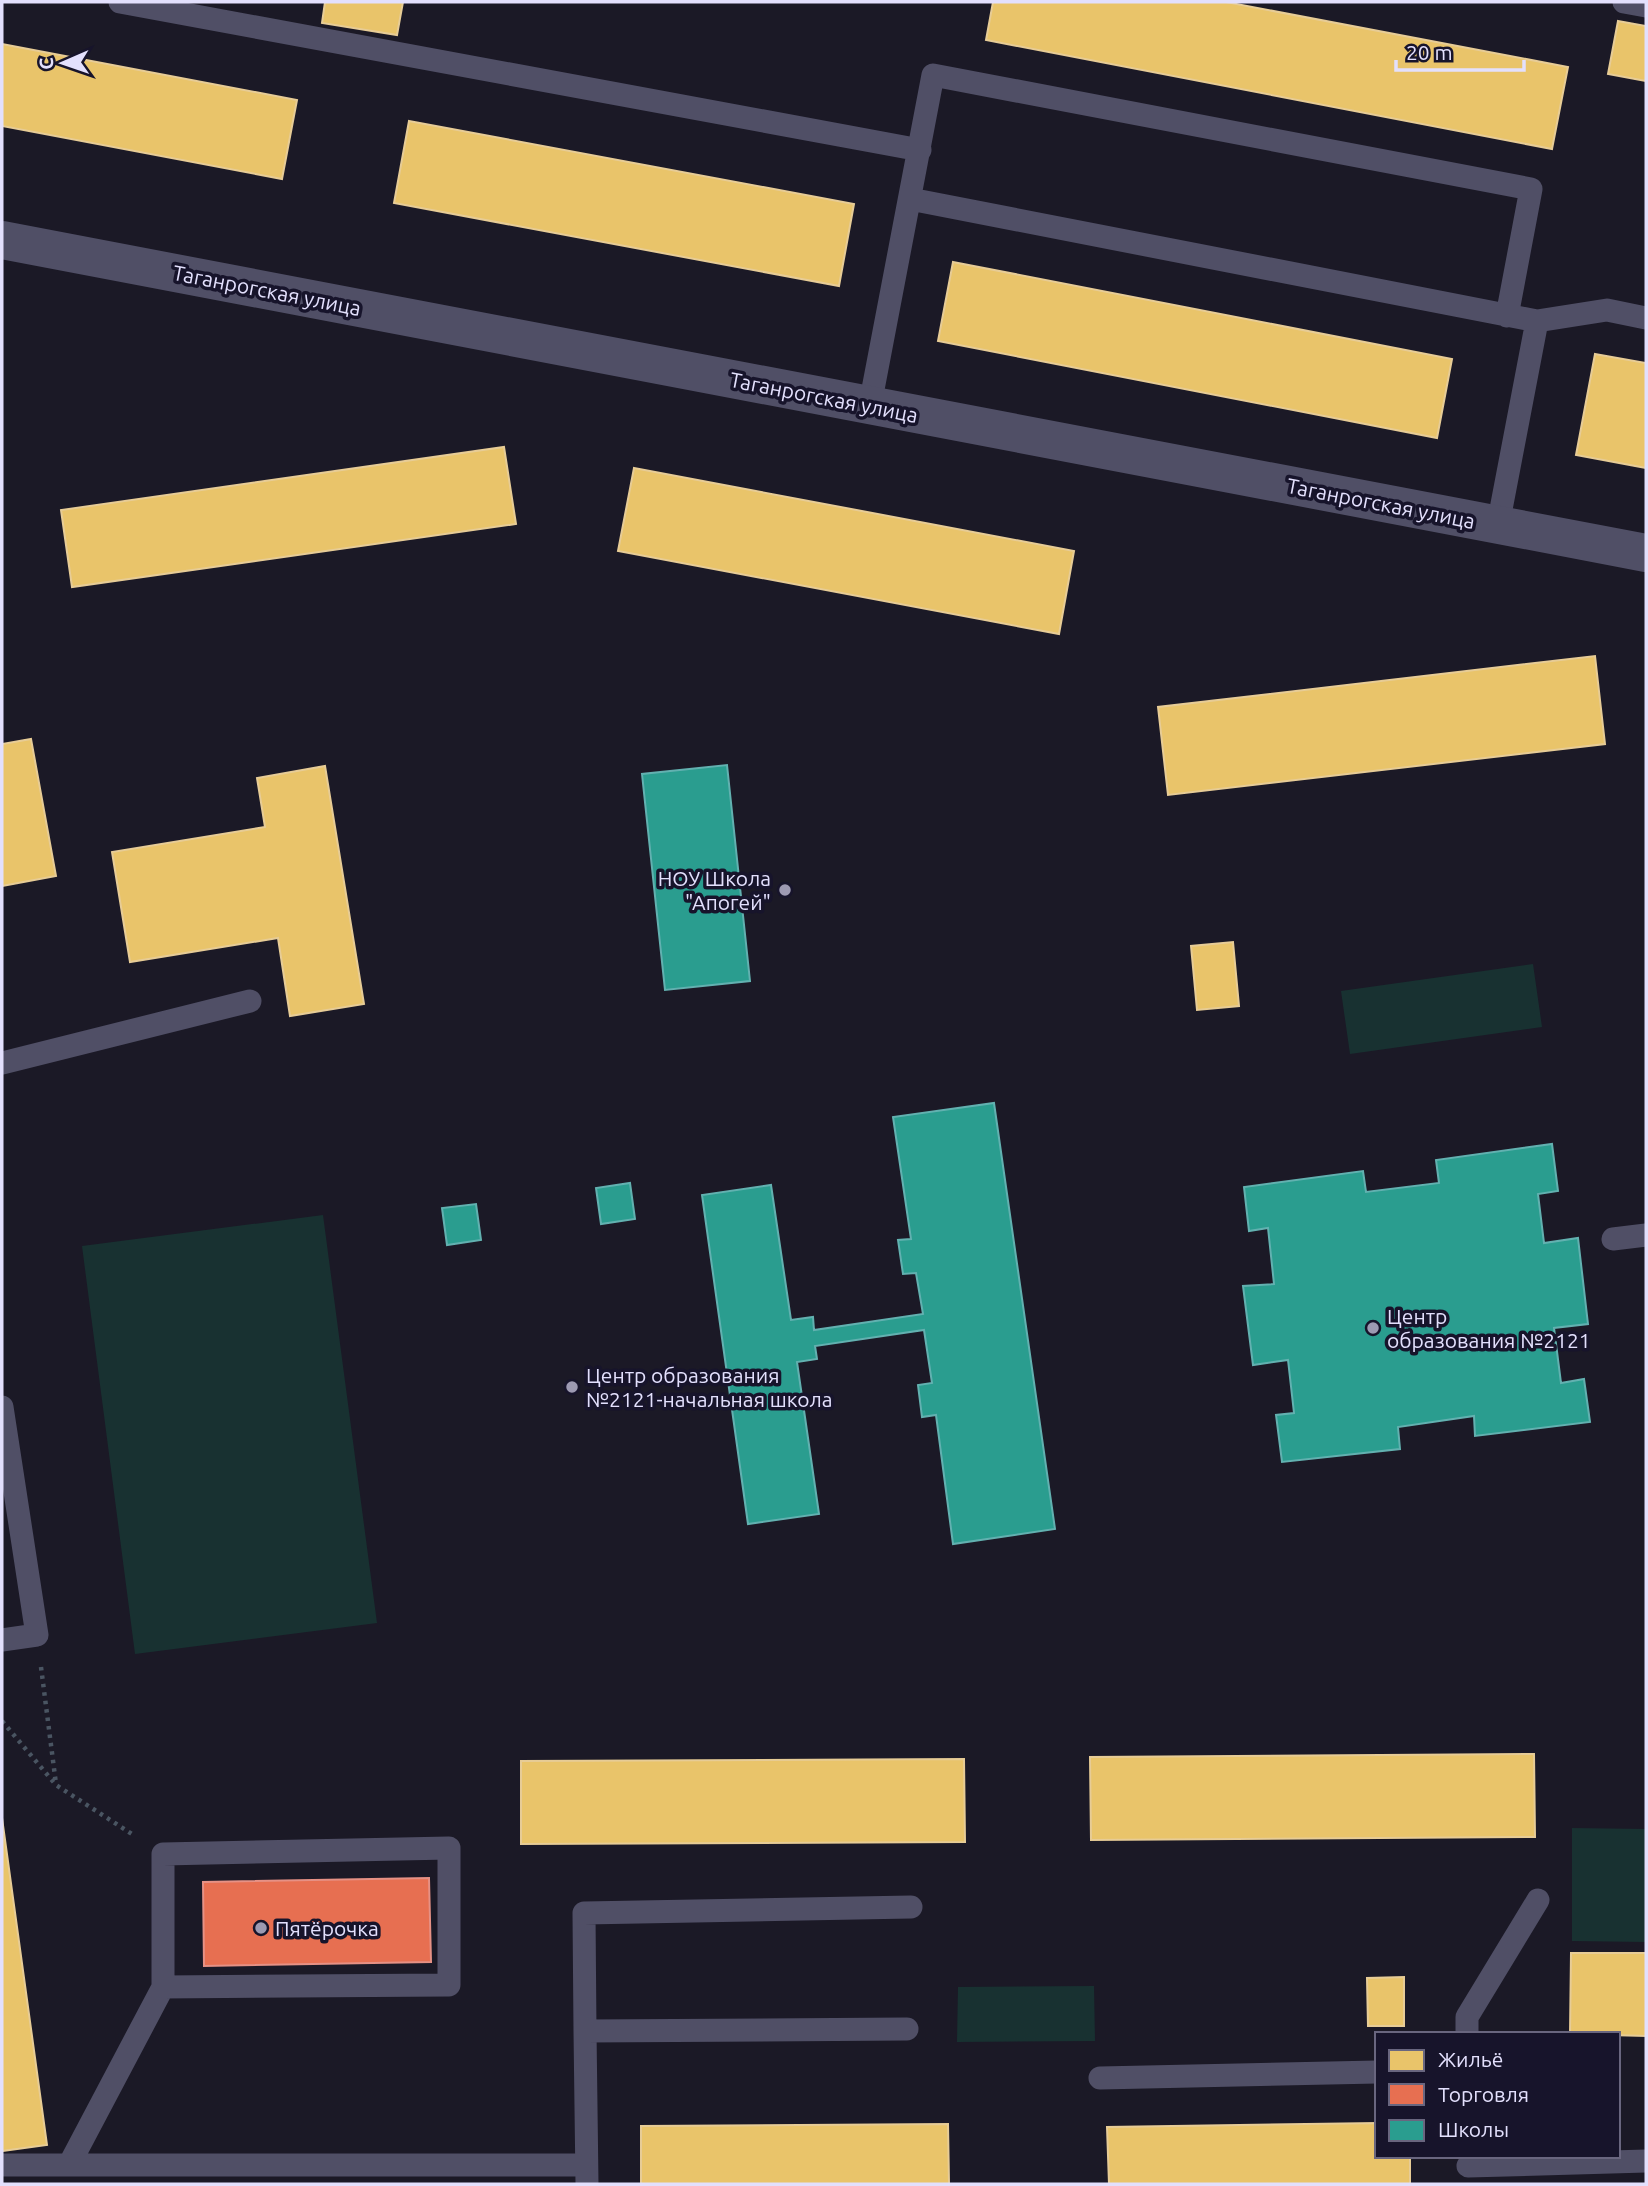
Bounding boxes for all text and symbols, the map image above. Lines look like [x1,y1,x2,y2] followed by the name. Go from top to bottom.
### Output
[28,28,98,98] north arrow
[1396,28,1524,72] scale bar
[1406,40,1453,64] text: 20 m
[35,57,57,70] text: С
[171,260,363,320] street label: Таганрогская улица
[728,367,920,427] street label: Таганрогская улица
[1285,473,1477,533] street label: Таганрогская улица
[658,866,771,914] place label: НОУ Школа "Апогей"
[777,882,793,898] marker: НОУ Школа "Апогей"
[1387,1304,1591,1352] place label: Центр образования №2121
[1365,1320,1381,1336] marker: Центр образования №2121
[586,1363,833,1411] place label: Центр образования №2121-начальная школа
[564,1379,580,1395] marker: Центр образования №2121-начальная школа
[275,1916,379,1940] place label: Пятёрочка
[253,1920,269,1936] marker: Пятёрочка
[1375,2032,1620,2158] legend
[1438,2047,1503,2071] text: Жильё
[1438,2082,1529,2106] text: Торговля
[1438,2117,1509,2141] text: Школы

